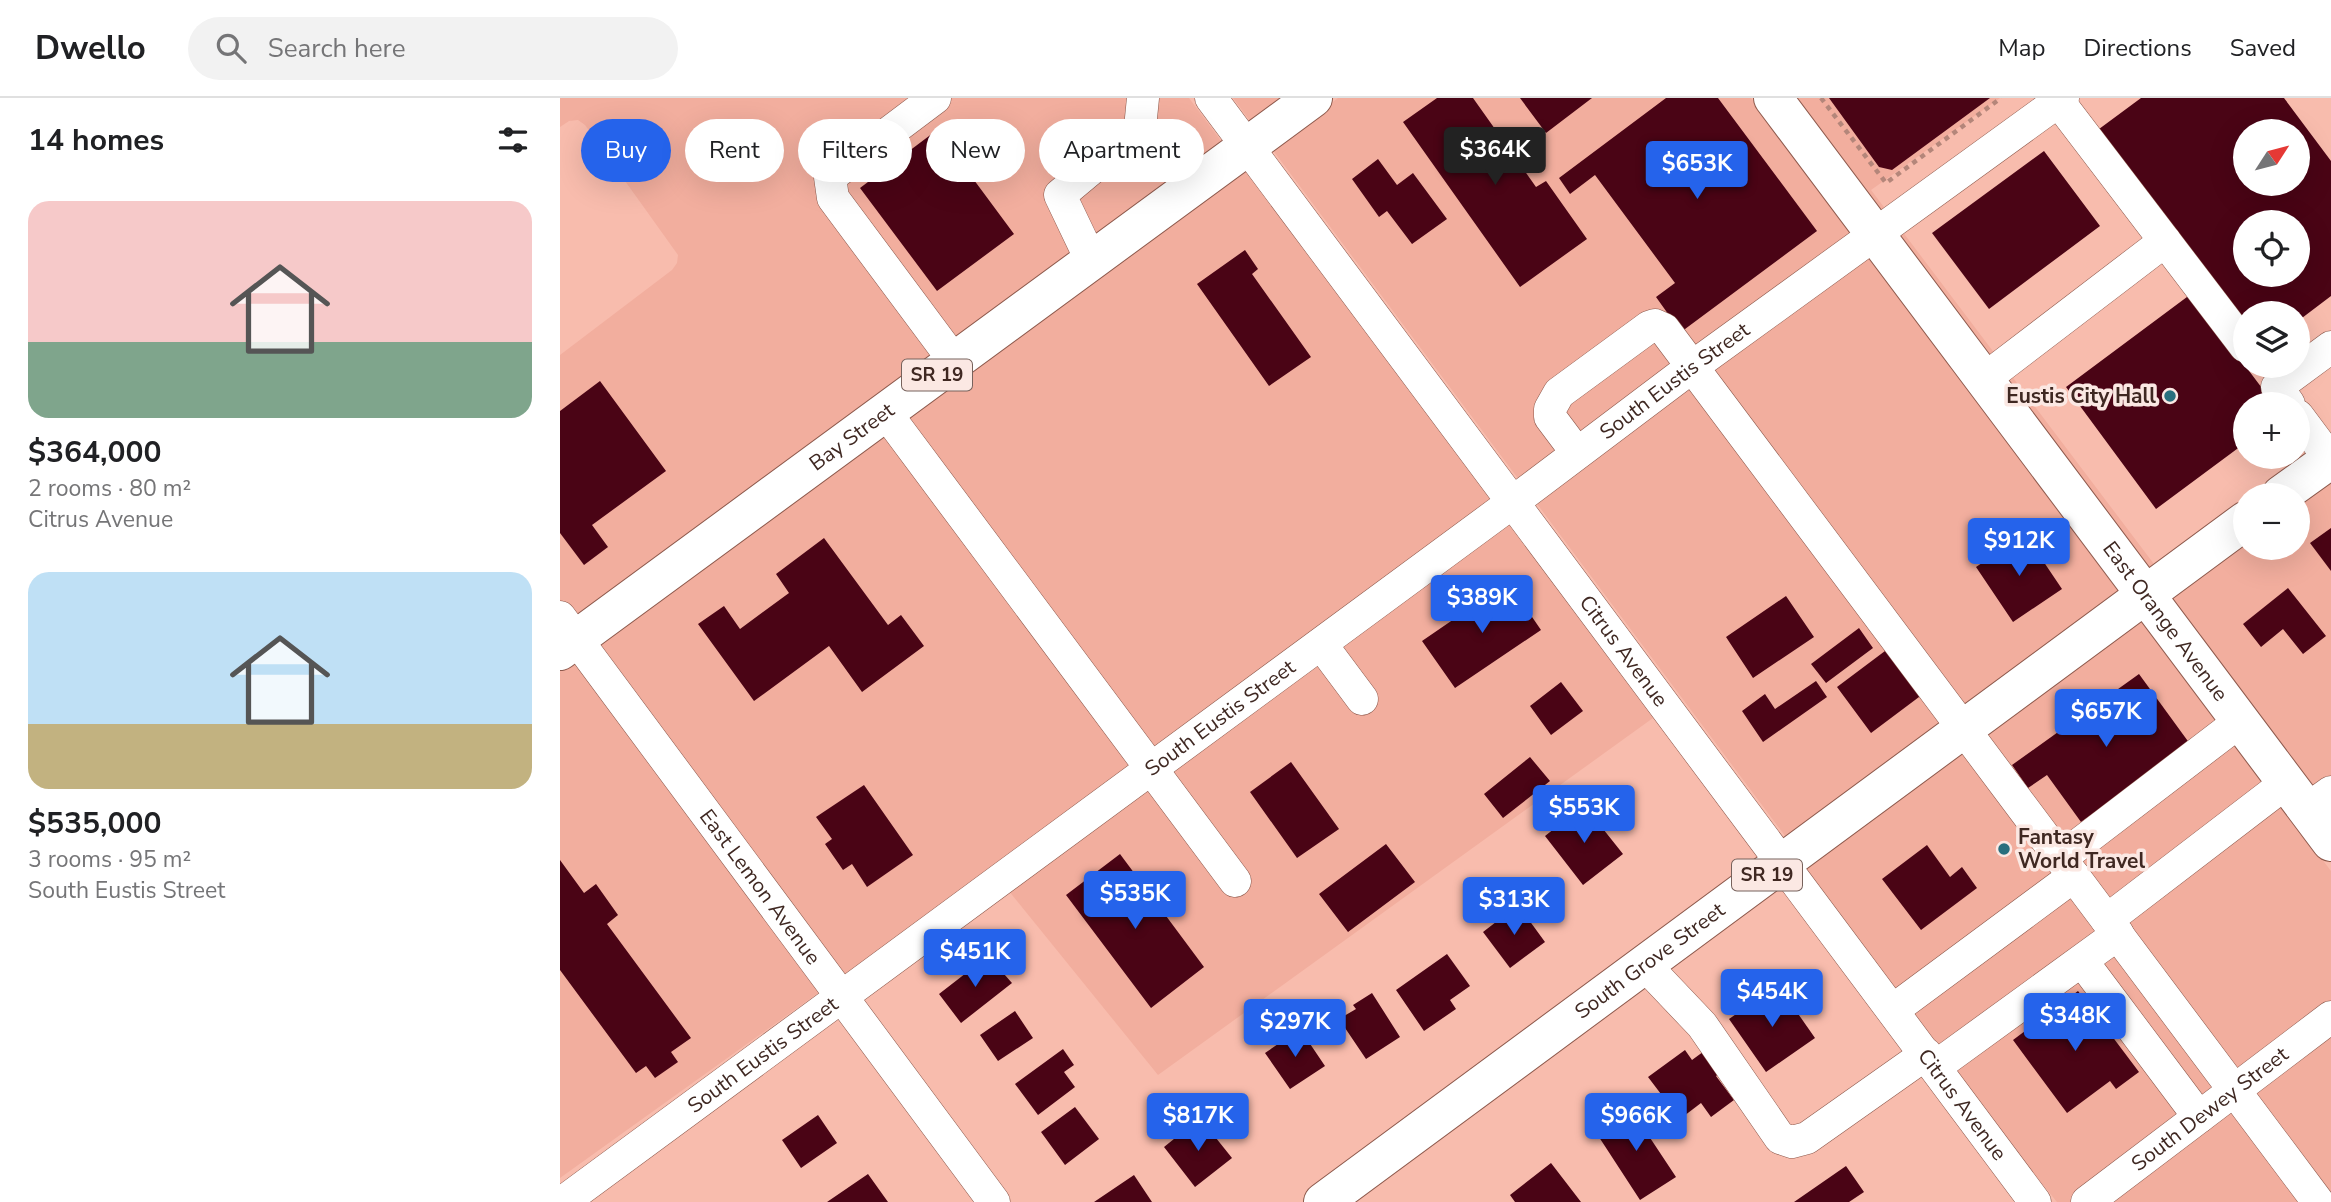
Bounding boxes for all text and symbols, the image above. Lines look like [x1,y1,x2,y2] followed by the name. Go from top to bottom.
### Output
[188,17,678,80] search box
[35,26,146,71] text: Dwello
[212,29,250,67] icon: search
[268,31,406,66] text: Search here
[1998,32,2045,64] text: Map
[2083,32,2192,64] text: Directions
[2230,32,2296,64] text: Saved
[581,119,671,182] chip: Buy
[685,119,784,182] chip: Rent
[798,119,912,182] chip: Filters
[926,119,1025,182] chip: New
[1039,119,1204,182] chip: Apartment
[2233,119,2310,196] north arrow
[2233,119,2310,560] map controls
[28,120,164,161] text: 14 homes
[494,121,532,159] icon: filters
[1446,127,1544,187] pin: $364K
[1460,134,1530,165] text: $364K
[1648,141,1746,201] pin: $653K
[1662,148,1732,179] text: $653K
[2233,210,2310,287] button: locate
[217,246,343,372] icon: home
[2233,301,2310,378] button: layers
[1594,315,1756,446] street label: South Eustis Street
[902,360,972,390] road number: SR 19
[2006,382,2156,410] place label: Eustis City Hall
[2162,388,2178,404] marker: Eustis City Hall
[2233,392,2310,469] button: +
[804,396,900,477] street label: Bay Street
[28,432,161,473] text: $364,000
[28,473,191,504] text: 2 rooms · 80 m²
[2233,483,2310,560] button: −
[28,504,173,535] text: Citrus Avenue
[1970,518,2068,578] pin: $912K
[1984,525,2054,556] text: $912K
[2096,536,2235,707] street label: East Orange Avenue
[1433,575,1531,635] pin: $389K
[1447,582,1517,613] text: $389K
[1573,589,1675,713] street label: Citrus Avenue
[217,617,343,743] icon: home
[1139,653,1301,783] street label: South Eustis Street
[2057,690,2155,749] pin: $657K
[2071,696,2141,727] text: $657K
[1535,786,1633,845] pin: $553K
[1549,792,1619,823] text: $553K
[28,803,161,844] text: $535,000
[693,803,827,970] street label: East Lemon Avenue
[2018,823,2145,875] place label: Fantasy World Travel
[1996,841,2012,857] marker: Fantasy World Travel
[28,844,191,875] text: 3 rooms · 95 m²
[1732,860,1802,890] road number: SR 19
[1086,872,1184,931] pin: $535K
[28,875,225,906] text: South Eustis Street
[1100,878,1170,909] text: $535K
[1465,878,1563,937] pin: $313K
[1479,884,1549,915] text: $313K
[1569,896,1731,1025] street label: South Grove Street
[926,930,1024,989] pin: $451K
[940,936,1010,967] text: $451K
[1723,970,1821,1029] pin: $454K
[1737,976,1807,1007] text: $454K
[682,990,844,1120] street label: South Eustis Street
[2026,993,2124,1053] pin: $348K
[1246,1000,1344,1059] pin: $297K
[2040,1000,2110,1031] text: $348K
[1260,1006,1330,1037] text: $297K
[2126,1040,2294,1177] street label: South Dewey Street
[1911,1043,2013,1166] street label: Citrus Avenue
[1149,1094,1247,1153] pin: $817K
[1587,1094,1685,1153] pin: $966K
[1163,1100,1233,1131] text: $817K
[1601,1100,1671,1131] text: $966K

